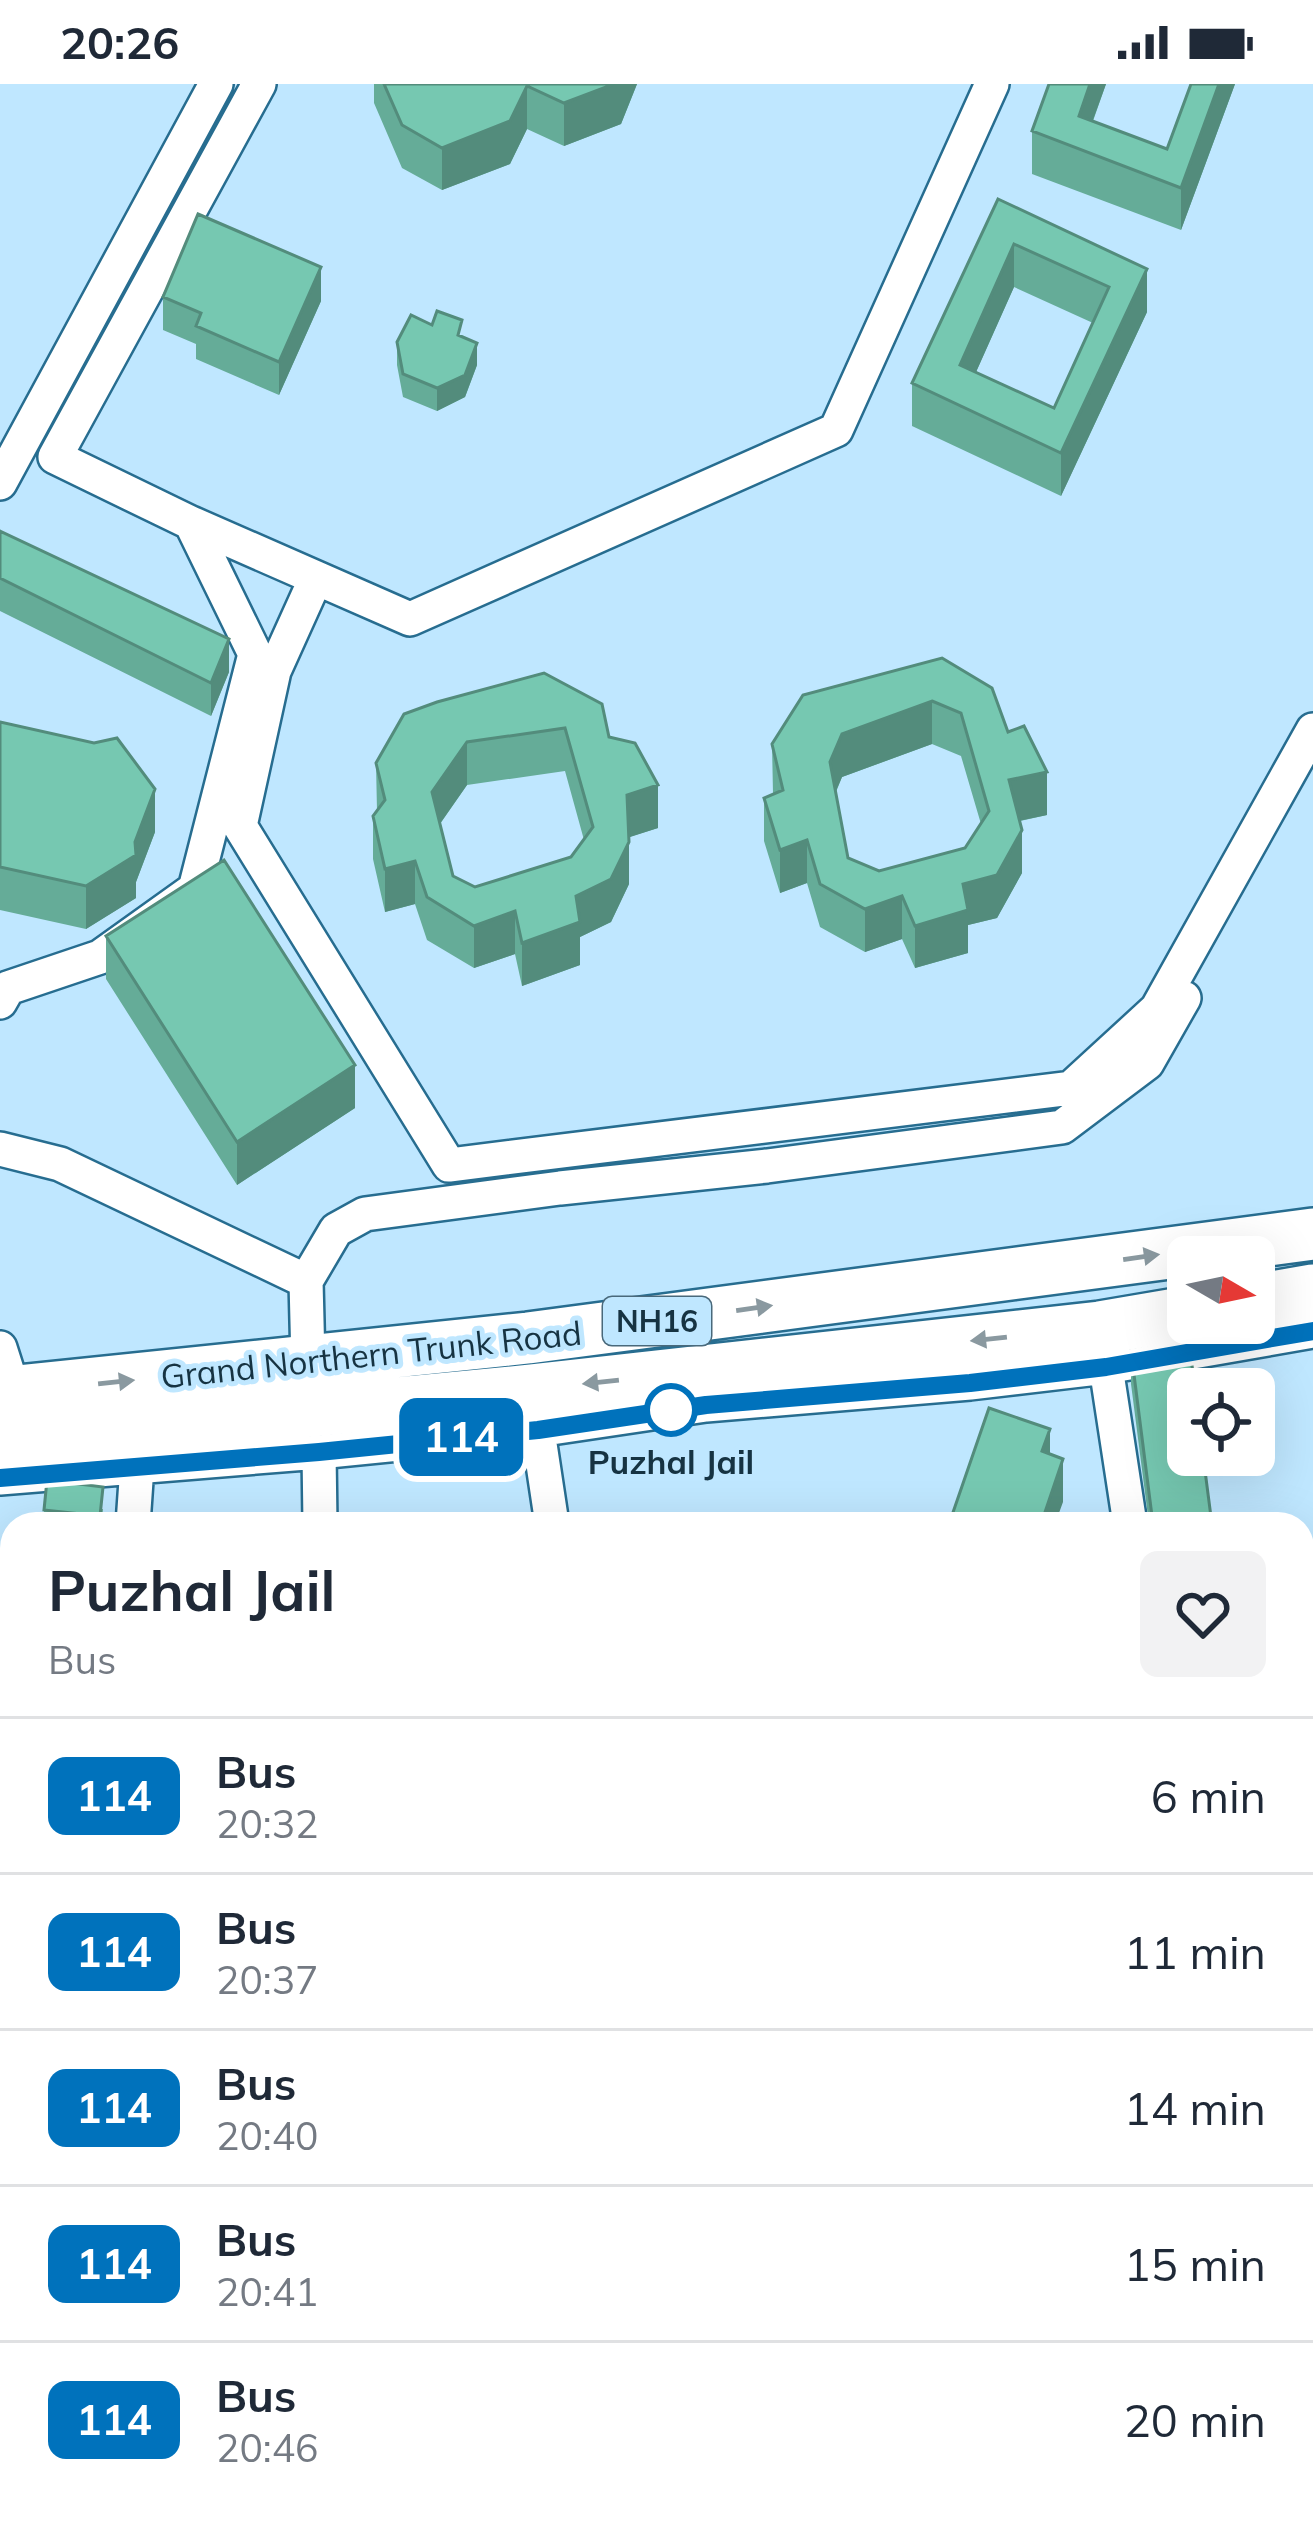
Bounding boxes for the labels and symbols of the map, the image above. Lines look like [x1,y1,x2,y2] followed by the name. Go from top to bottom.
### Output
[1167,1236,1275,1344] north arrow
[1123,1247,1160,1266] one-way arrow
[603,1297,711,1345] road number: NH16
[736,1298,773,1317] one-way arrow
[159,1312,583,1396] street label: Grand Northern Trunk Road
[970,1330,1007,1349] one-way arrow
[98,1372,136,1391] one-way arrow
[582,1373,619,1392] one-way arrow
[646,1385,696,1435] marker: Puzhal Jail
[392,1398,530,1476] line badge: 114
[588,1441,754,1482] place label: Puzhal Jail

